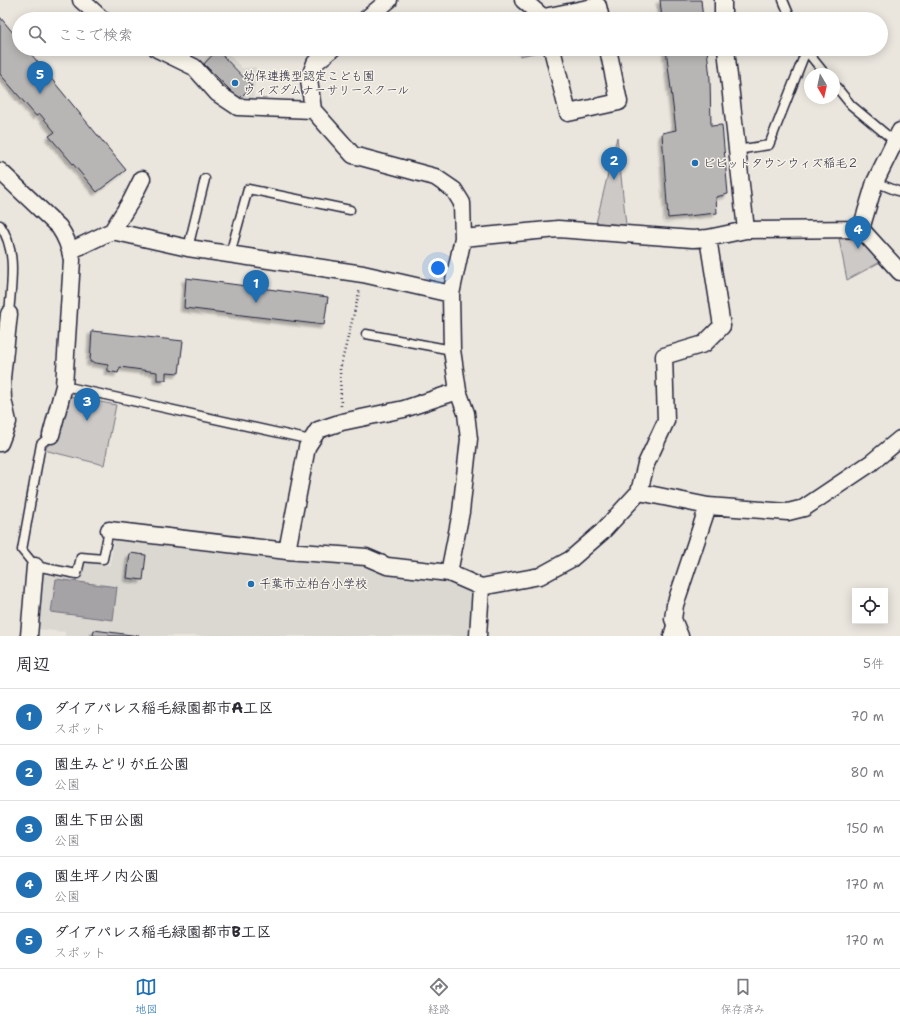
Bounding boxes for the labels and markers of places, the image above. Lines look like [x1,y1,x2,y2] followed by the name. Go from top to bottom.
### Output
[27,61,53,94] pin: 5
[243,68,409,98] place label: 幼保連携型認定こども園 ウィズダムナーサリースクール
[230,78,240,88] marker: 幼保連携型認定こども園 ウィズダムナーサリースクール
[601,147,627,180] pin: 2
[703,155,859,171] place label: ビビットタウンウィズ稲毛２
[690,158,700,168] marker: ビビットタウンウィズ稲毛２
[845,216,871,249] pin: 4
[243,270,269,303] pin: 1
[74,388,100,421] pin: 3
[259,576,367,592] place label: 千葉市立柏台小学校
[246,579,256,589] marker: 千葉市立柏台小学校

